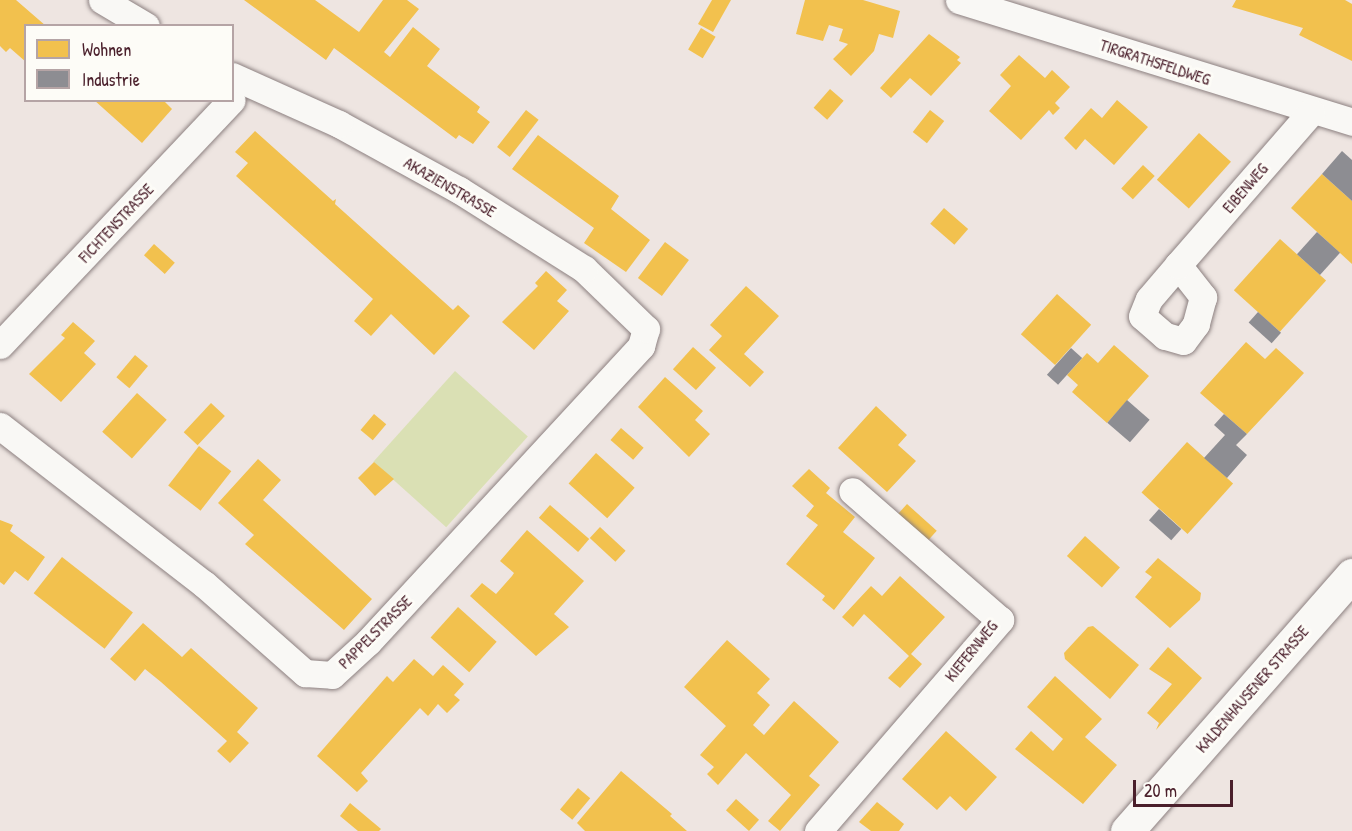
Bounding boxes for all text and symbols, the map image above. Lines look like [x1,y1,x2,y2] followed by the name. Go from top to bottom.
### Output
[24,24,234,102] legend
[1097,35,1213,89] street label: TIRGRATHSFELDWEG
[82,37,131,62] text: Wohnen
[82,67,140,92] text: Industrie
[401,153,499,221] street label: AKAZIENSTRASSE
[1218,159,1272,217] street label: EIBENWEG
[75,180,157,266] street label: FICHTENSTRASSE
[334,591,416,673] street label: PAPPELSTRASSE
[941,617,1001,685] street label: KIEFERNWEG
[1192,622,1312,756] street label: KALDENHAUSENER STRASSE
[1136,768,1236,806] scale bar
[1144,778,1177,803] text: 20 m

